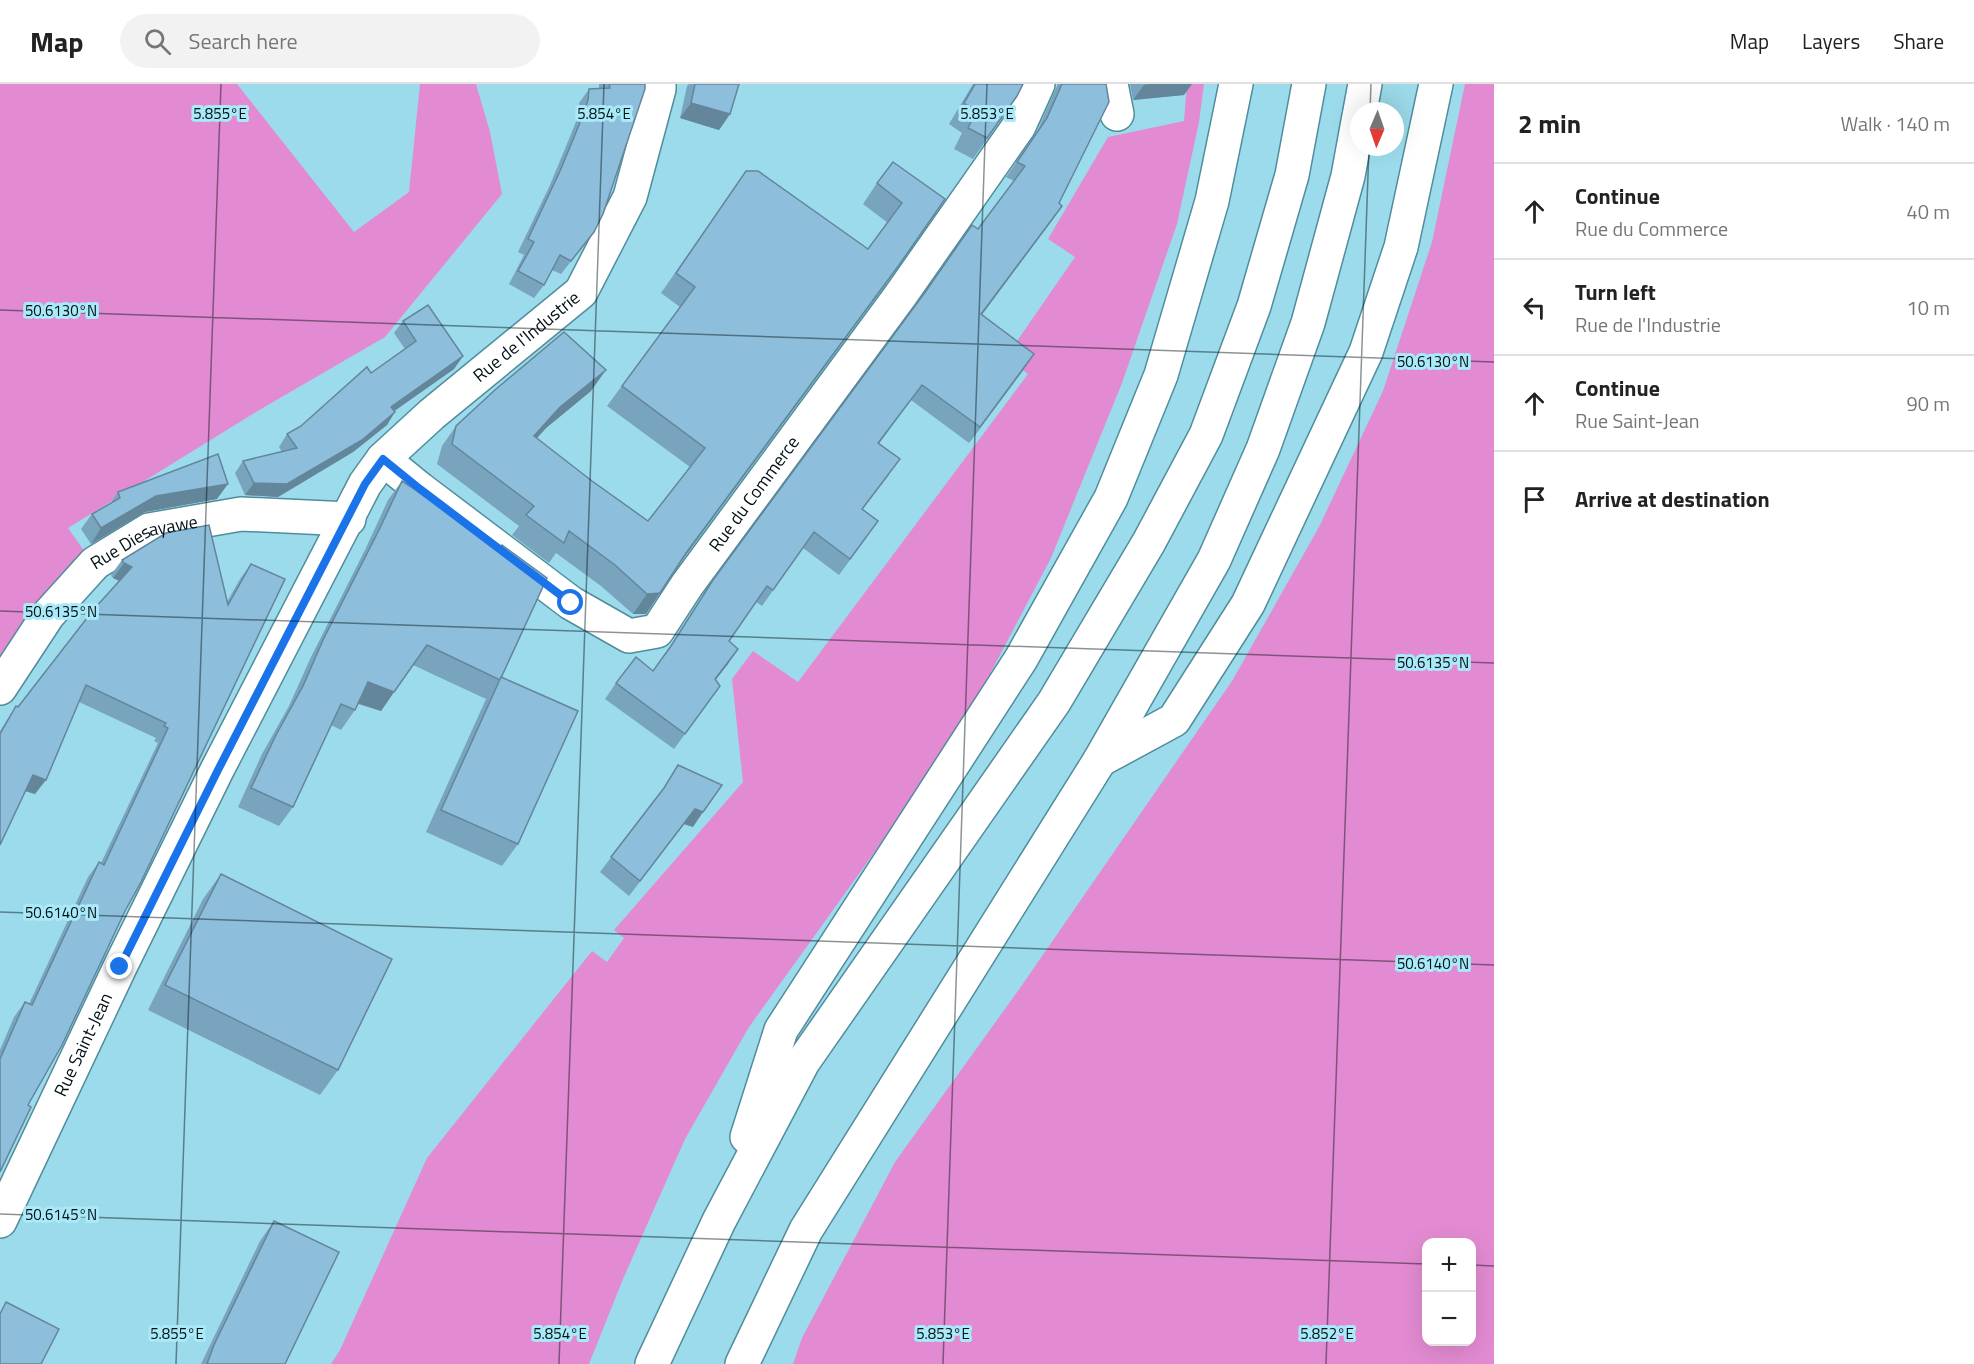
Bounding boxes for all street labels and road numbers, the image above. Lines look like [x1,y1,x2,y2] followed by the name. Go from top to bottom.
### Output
[467,284,586,388] street label: Rue de l'Industrie
[702,430,805,557] street label: Rue du Commerce
[85,508,200,576] street label: Rue Diesayawe
[47,988,119,1101] street label: Rue Saint-Jean

